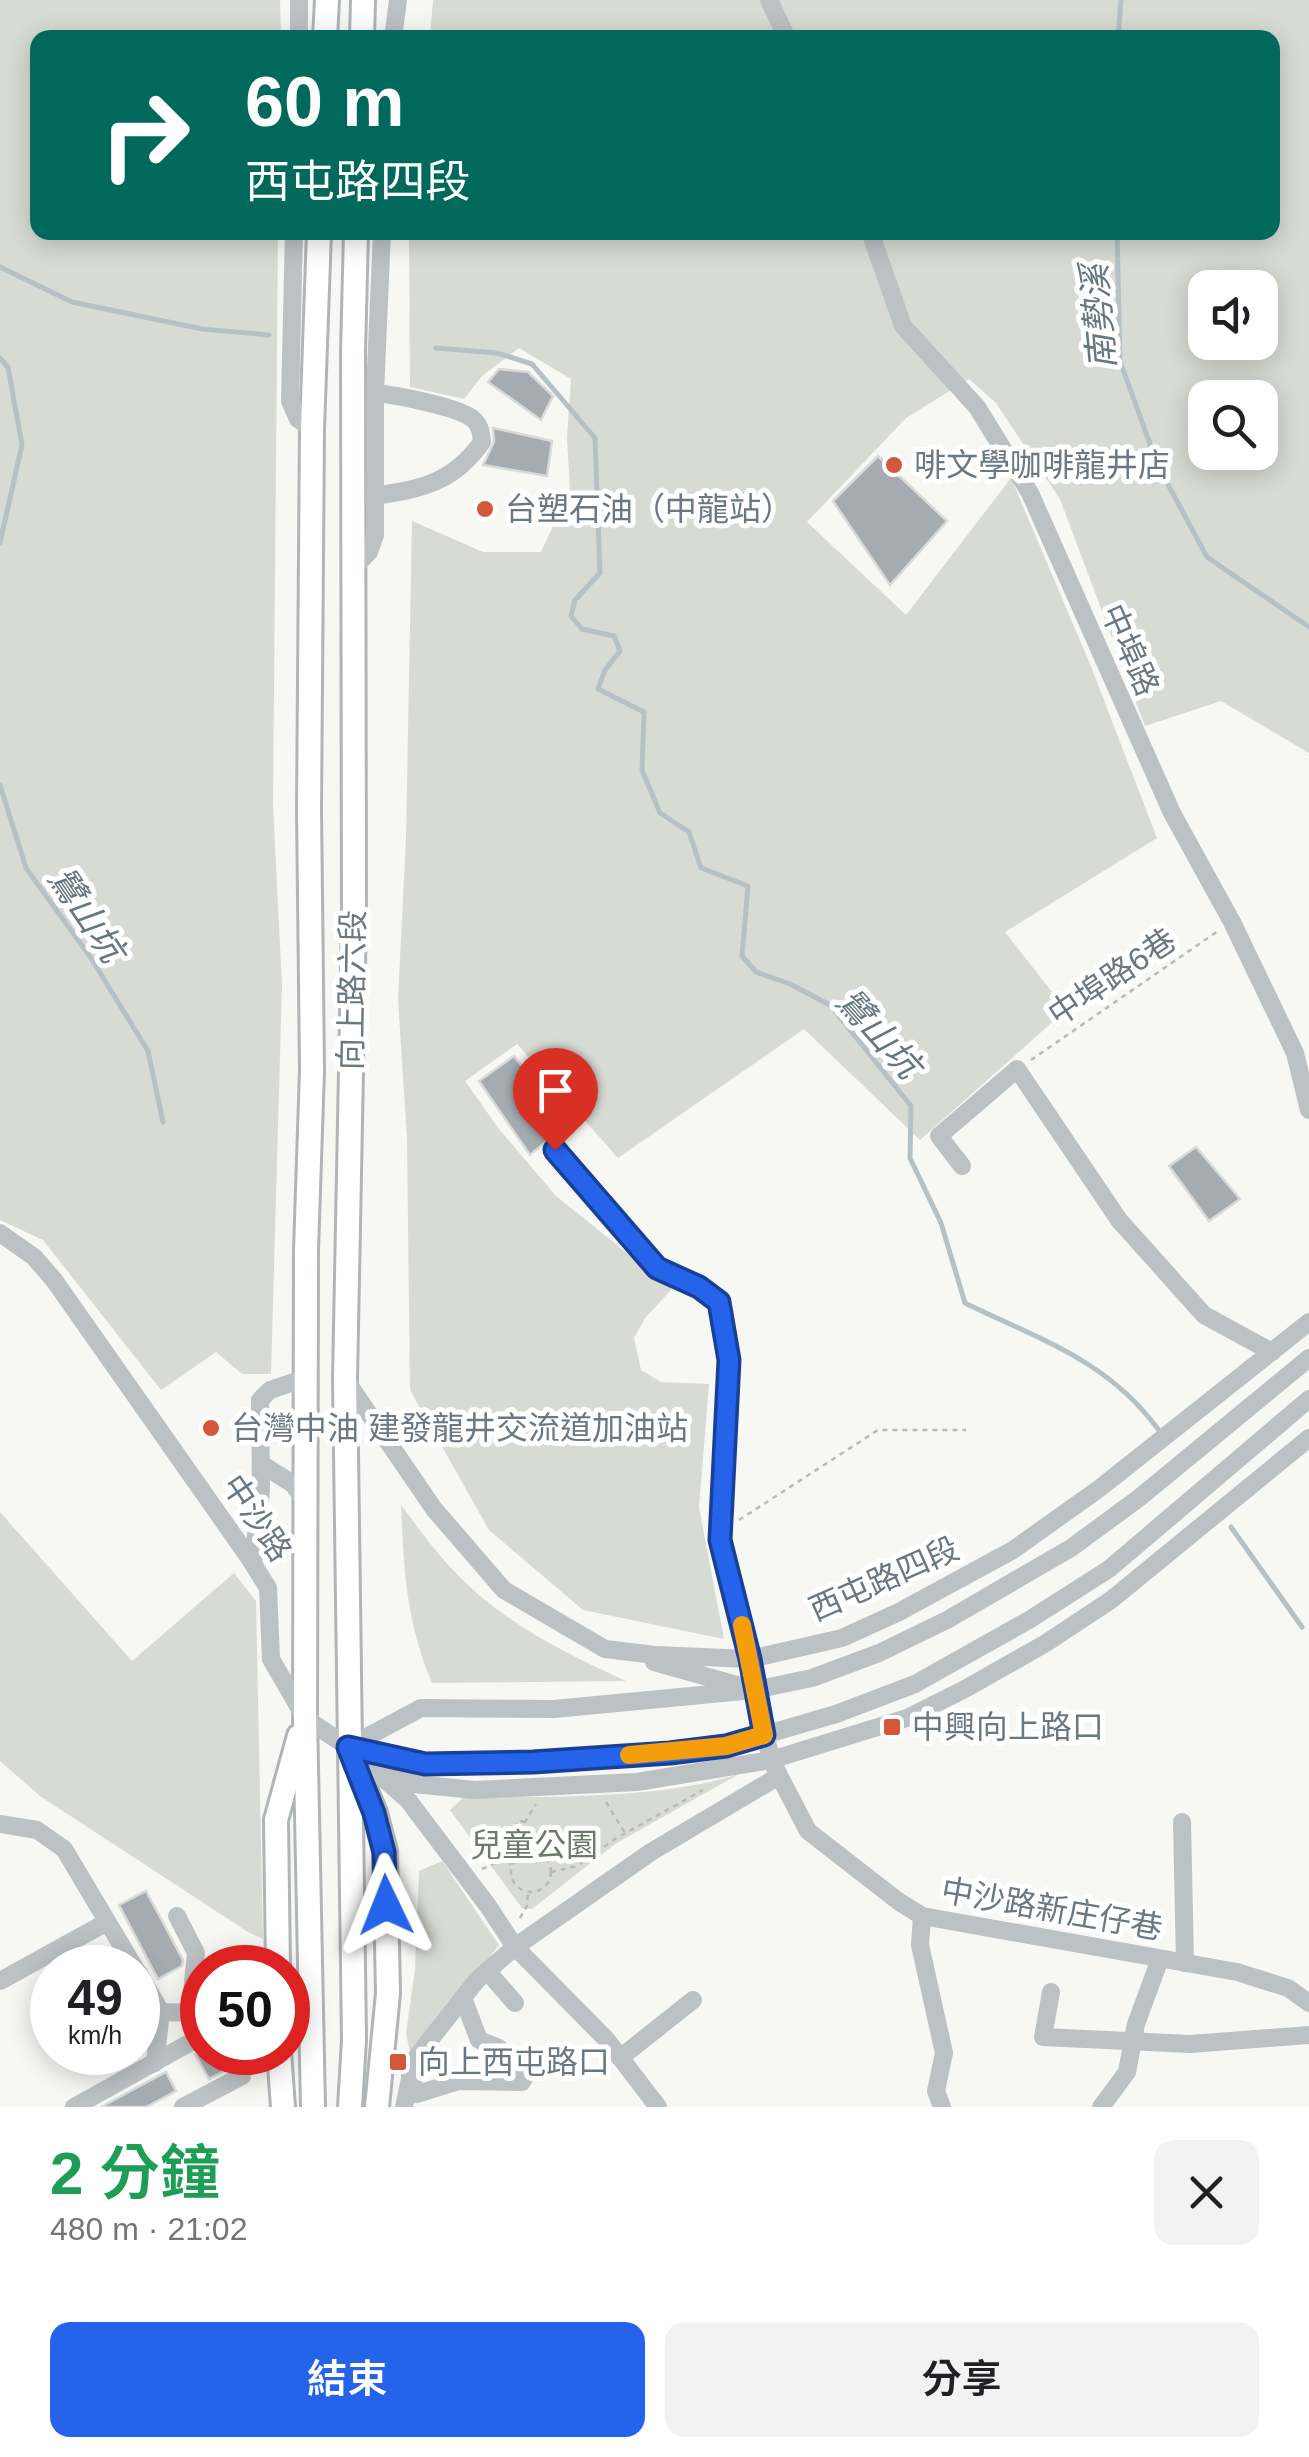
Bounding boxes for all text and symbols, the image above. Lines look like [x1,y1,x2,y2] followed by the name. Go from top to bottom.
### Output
[245,63,405,141] text: 60 m
[80,70,210,200] icon: right
[245,156,470,207] text: 西屯路四段
[1074,258,1122,371] water label: 南勢溪
[1188,270,1278,470] map controls
[1188,270,1278,360] button: sound
[1188,380,1278,470] button: search
[914,447,1170,483] place label: 啡文學咖啡龍井店
[883,454,905,476] marker: 啡文學咖啡龍井店
[505,491,793,527] place label: 台塑石油（中龍站）
[474,498,496,520] marker: 台塑石油（中龍站）
[1094,599,1166,701] street label: 中埠路
[41,860,135,973] water label: 鷺山坑
[333,910,371,1070] street label: 向上路六段
[1041,921,1183,1033] street label: 中埠路6巷
[829,981,932,1089] water label: 鷺山坑
[513,1048,598,1151] pin
[528,1063,583,1118] icon: arrive
[231,1410,688,1446] place label: 台灣中油 建發龍井交流道加油站
[200,1417,222,1439] marker: 台灣中油 建發龍井交流道加油站
[215,1468,299,1568] street label: 中沙路
[804,1530,964,1628] street label: 西屯路四段
[912,1709,1104,1745] place label: 中興向上路口
[881,1716,903,1738] marker: 中興向上路口
[470,1827,598,1863] park label: 兒童公園
[334,1853,438,1957] position arrow
[939,1872,1165,1946] street label: 中沙路新庄仔巷
[180,1945,310,2075] speed limit sign: 50
[67,1970,123,2026] text: 49
[68,2021,122,2049] text: km/h
[418,2044,610,2080] place label: 向上西屯路口
[387,2051,409,2073] marker: 向上西屯路口
[50,2140,220,2207] text: 2 分鐘
[1154,2140,1259,2245] button: close
[50,2211,247,2247] text: 480 m · 21:02
[50,2322,645,2437] button: 結束
[665,2322,1259,2437] button: 分享

